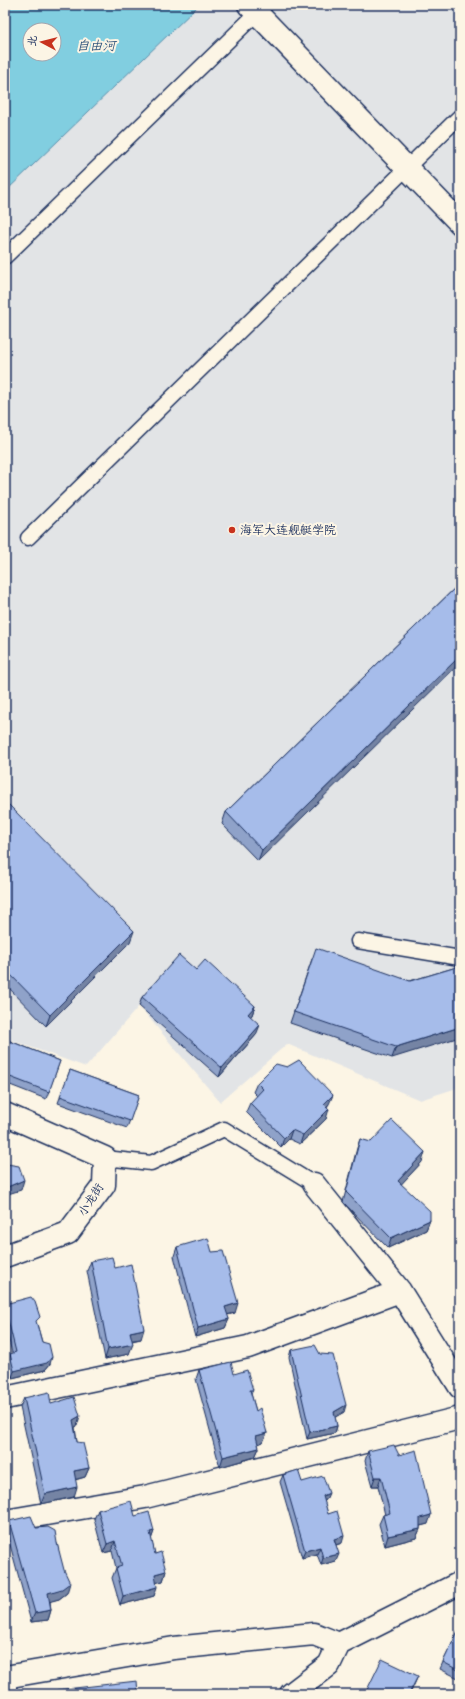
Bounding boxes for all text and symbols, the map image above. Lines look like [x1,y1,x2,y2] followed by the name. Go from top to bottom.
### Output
[22,22,62,62] north arrow
[25,35,40,47] text: 北
[76,38,117,54] water label: 自由河
[240,523,336,538] place label: 海军大连舰艇学院
[227,525,237,535] marker: 海军大连舰艇学院
[75,1181,107,1219] street label: 小龙街

